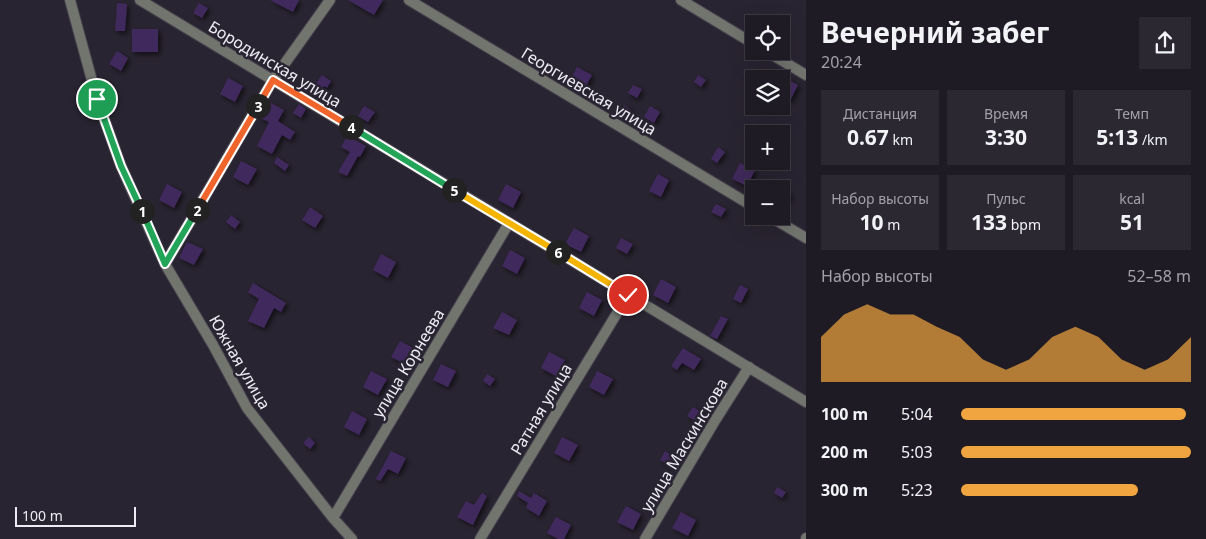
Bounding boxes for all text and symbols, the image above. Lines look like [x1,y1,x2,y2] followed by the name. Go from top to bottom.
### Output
[821,13,1049,51] text: Вечерний забег
[745,15,790,225] map controls
[745,15,790,60] button: locate
[204,16,346,112] street label: Бородинская улица
[1139,17,1191,69] button: share
[517,42,661,140] street label: Георгиевская улица
[821,51,862,73] text: 20:24
[745,70,790,115] button: layers
[76,78,118,120] pin
[83,85,111,113] icon: arrive
[246,94,270,118] pin: 3
[254,97,263,116] text: 3
[843,104,917,123] text: Дистанция
[984,104,1028,123] text: Время
[1115,104,1149,123] text: Темп
[338,114,364,140] pin: 4
[347,118,356,137] text: 4
[847,123,889,151] text: 0.67
[985,123,1027,151] text: 3:30
[1096,123,1138,151] text: 5:13
[745,125,790,170] button: +
[889,130,913,149] text: km
[1138,130,1168,149] text: /km
[442,178,466,202] pin: 5
[745,180,790,225] button: −
[450,181,459,200] text: 5
[831,189,929,208] text: Набор высоты
[986,189,1026,208] text: Пульс
[1119,189,1145,208] text: kcal
[130,198,154,224] pin: 1
[184,198,210,222] pin: 2
[193,201,202,220] text: 2
[138,202,147,221] text: 1
[860,208,884,236] text: 10
[971,208,1007,236] text: 133
[1120,208,1144,236] text: 51
[884,215,900,234] text: m
[1007,215,1041,234] text: bpm
[546,240,570,264] pin: 6
[554,243,563,262] text: 6
[821,265,933,287] text: Набор высоты
[1127,265,1191,287] text: 52–58 m
[607,274,649,316] pin
[614,281,642,309] icon: check
[367,304,449,422] street label: улица Корнеева
[204,311,276,413] street label: Южная улица
[505,359,577,459] street label: Ратная улица
[635,374,733,516] street label: улица Маскинскова
[821,403,868,425] text: 100 m
[901,403,933,425] text: 5:04
[821,441,868,463] text: 200 m
[901,441,933,463] text: 5:03
[821,479,868,501] text: 300 m
[901,479,933,501] text: 5:23
[15,504,136,527] scale bar
[22,506,63,525] text: 100 m

